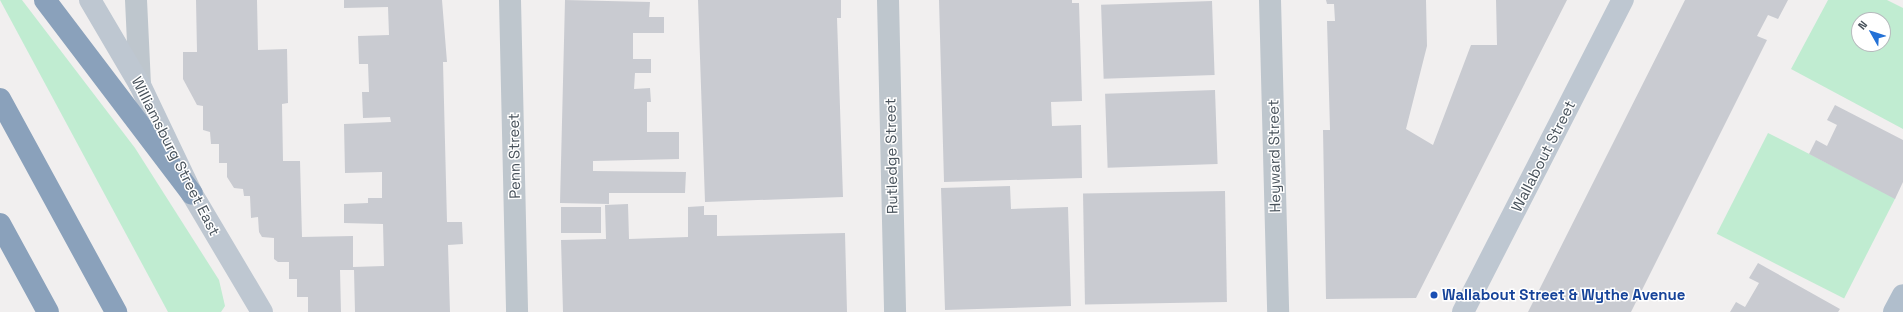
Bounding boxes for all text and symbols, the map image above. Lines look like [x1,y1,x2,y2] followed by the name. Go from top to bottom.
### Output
[1851,12,1891,52] north arrow
[1855,18,1870,32] text: N
[128,73,224,239] street label: Williamsburg Street East
[1507,97,1579,215] street label: Wallabout Street
[881,98,901,214] street label: Rutledge Street
[1264,99,1284,213] street label: Heyward Street
[504,113,524,199] street label: Penn Street
[1442,286,1686,304] place label: Wallabout Street & Wythe Avenue
[1429,290,1439,300] marker: Wallabout Street & Wythe Avenue

